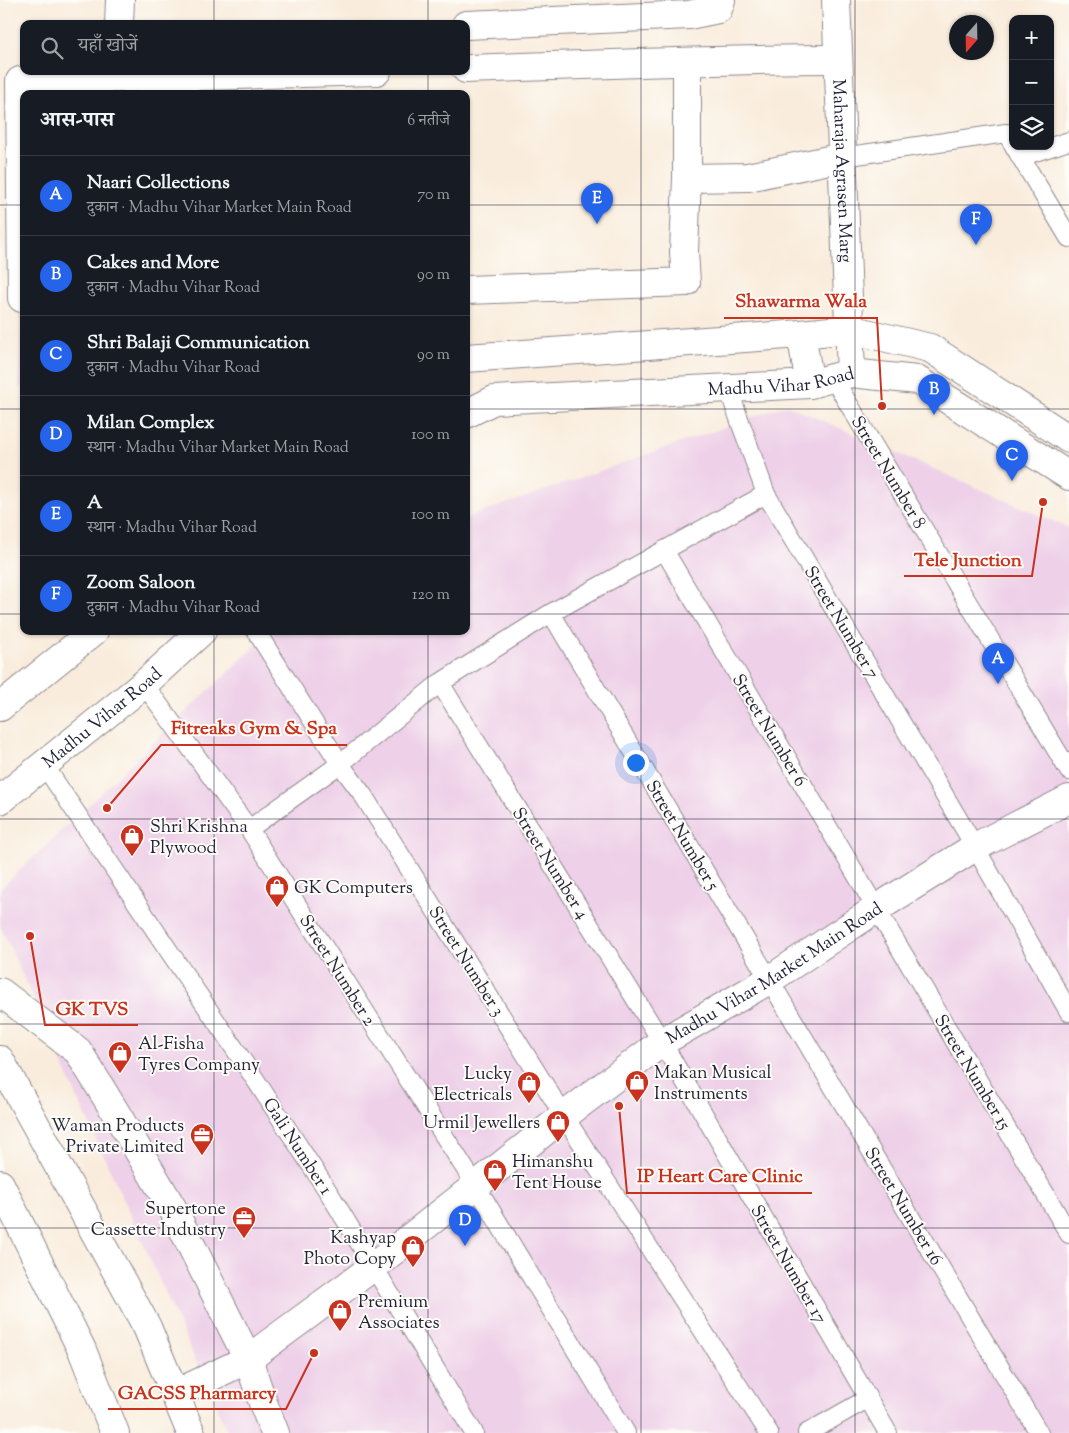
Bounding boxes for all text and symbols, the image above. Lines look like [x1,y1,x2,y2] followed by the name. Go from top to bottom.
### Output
[949,15,994,60] north arrow
[1009,15,1054,150] map controls
[1009,15,1054,60] button: +
[20,20,470,75] search box
[78,33,138,60] text: यहाँ खोजें
[38,34,66,62] icon: search
[1009,60,1054,105] button: −
[824,79,858,263] street label: Maharaja Agrasen Marg
[1009,105,1054,150] button: layers
[40,106,114,136] text: आस-पास
[407,110,450,133] text: 6 नतीजे
[87,170,230,197] text: Naari Collections
[581,183,613,224] pin: E
[50,184,63,207] text: A
[417,184,450,207] text: 70 m
[87,197,352,220] text: दुकान · Madhu Vihar Market Main Road
[960,204,992,245] pin: F
[87,250,219,277] text: Cakes and More
[51,264,61,287] text: B
[417,264,450,287] text: 90 m
[87,277,260,300] text: दुकान · Madhu Vihar Road
[724,284,877,318] callout: Shawarma Wala
[735,289,867,316] text: Shawarma Wala
[87,330,310,357] text: Shri Balaji Communication
[50,344,62,367] text: C
[417,344,450,367] text: 90 m
[87,357,260,380] text: दुकान · Madhu Vihar Road
[707,362,857,404] street label: Madhu Vihar Road
[918,374,950,415] pin: B
[87,410,215,437] text: Milan Complex
[843,412,931,534] street label: Street Number 8
[50,424,62,447] text: D
[411,424,450,447] text: 100 m
[87,437,349,460] text: स्थान · Madhu Vihar Market Main Road
[996,440,1028,481] pin: C
[87,490,102,517] text: A
[51,504,61,527] text: E
[411,504,450,527] text: 100 m
[87,517,257,540] text: स्थान · Madhu Vihar Road
[904,542,1032,576] callout: Tele Junction
[914,548,1023,575] text: Tele Junction
[796,562,884,684] street label: Street Number 7
[87,570,195,597] text: Zoom Saloon
[52,584,60,607] text: F
[412,584,450,607] text: 120 m
[87,597,260,620] text: दुकान · Madhu Vihar Road
[982,643,1014,684] pin: A
[38,662,169,776] street label: Madhu Vihar Road
[724,670,812,792] street label: Street Number 6
[161,711,347,745] callout: Fitreaks Gym & Spa
[171,716,337,743] text: Fitreaks Gym & Spa
[623,750,649,776] your location
[638,776,725,896] street label: Street Number 5
[504,803,594,925] street label: Street Number 4
[150,815,248,862] place label: Shri Krishna Plywood
[119,823,145,857] shop icon: Shri Krishna Plywood
[264,874,290,908] shop icon: GK Computers
[294,876,413,902] place label: GK Computers
[662,897,889,1052] street label: Madhu Vihar Market Main Road
[421,902,510,1022] street label: Street Number 3
[292,910,381,1032] street label: Street Number 2
[45,991,138,1025] callout: GK TVS
[56,997,128,1024] text: GK TVS
[926,1010,1016,1136] street label: Street Number 15
[138,1032,260,1079] place label: Al-Fisha Tyres Company
[107,1040,133,1074] shop icon: Al-Fisha Tyres Company
[654,1061,772,1108] place label: Makan Musical Instruments
[433,1062,512,1109] place label: Lucky Electricals
[624,1069,650,1103] shop icon: Makan Musical Instruments
[516,1070,542,1104] shop icon: Lucky Electricals
[255,1093,338,1201] street label: Gali Number 1
[545,1109,571,1143] shop icon: Urmil Jewellers
[423,1111,540,1137] place label: Urmil Jewellers
[51,1114,184,1161] place label: Waman Products Private Limited
[189,1122,215,1156] office icon: Waman Products Private Limited
[857,1143,948,1271] street label: Street Number 16
[512,1150,602,1197] place label: Himanshu Tent House
[482,1158,508,1192] shop icon: Himanshu Tent House
[627,1159,812,1193] callout: IP Heart Care Clinic
[637,1164,803,1191] text: IP Heart Care Clinic
[91,1197,226,1244] place label: Supertone Cassette Industry
[743,1201,832,1329] street label: Street Number 17
[231,1205,257,1239] office icon: Supertone Cassette Industry
[449,1205,481,1246] pin: D
[304,1226,396,1273] place label: Kashyap Photo Copy
[400,1234,426,1268] shop icon: Kashyap Photo Copy
[358,1290,440,1337] place label: Premium Associates
[327,1298,353,1332] shop icon: Premium Associates
[108,1375,286,1409] callout: GACSS Pharmarcy
[118,1381,277,1408] text: GACSS Pharmarcy

